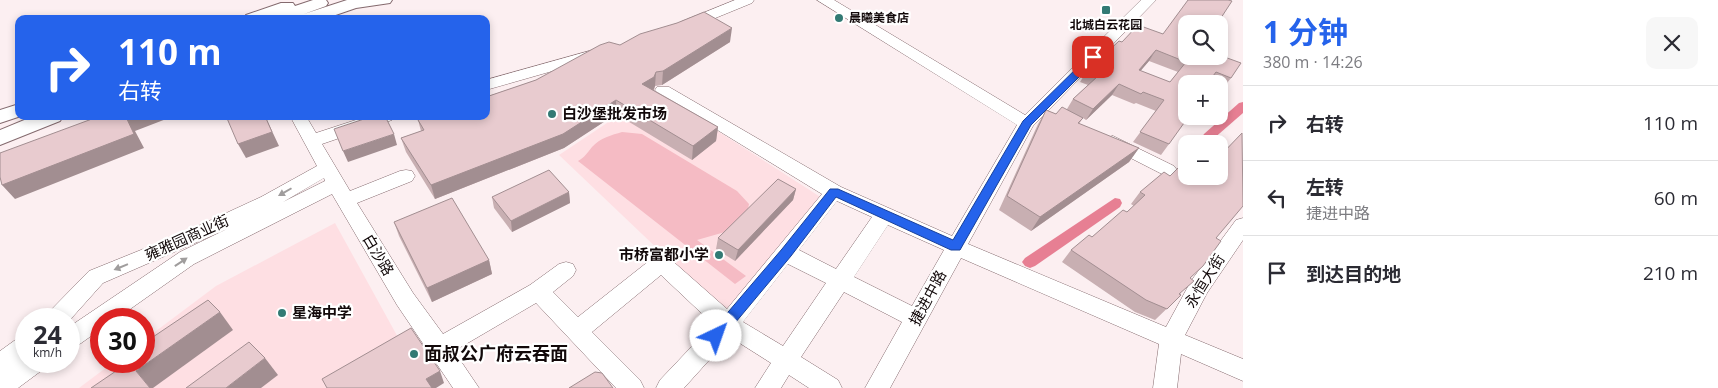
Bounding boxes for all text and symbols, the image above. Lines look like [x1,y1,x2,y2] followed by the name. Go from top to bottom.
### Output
[1100,4,1112,16] marker: 北城白云花园
[849,9,909,26] place label: 晨曦美食店
[1263,11,1348,52] text: 1 分钟
[833,12,845,24] marker: 晨曦美食店
[1178,15,1228,185] map controls
[1178,15,1228,65] button: search
[1070,16,1142,33] place label: 北城白云花园
[1646,17,1698,69] button: close
[118,28,222,75] text: 110 m
[35,35,100,100] icon: right
[1072,36,1114,78] pin
[1079,43,1107,71] icon: arrive
[1263,51,1363,73] text: 380 m · 14:26
[118,75,162,105] text: 右转
[1178,75,1228,125] button: +
[562,103,667,123] place label: 白沙堡批发市场
[546,108,558,120] marker: 白沙堡批发市场
[1263,109,1291,137] icon: right
[1643,110,1698,136] text: 110 m
[1306,111,1344,137] text: 右转
[1178,135,1228,185] button: −
[1306,174,1344,200] text: 左转
[1263,184,1291,212] icon: left
[1654,185,1698,211] text: 60 m
[278,188,291,197] one-way arrow
[1306,202,1370,224] text: 捷进中路
[141,210,232,265] street label: 雍雅园商业街
[359,230,399,279] street label: 白沙路
[619,244,709,264] place label: 市桥富都小学
[713,249,725,261] marker: 市桥富都小学
[1180,250,1229,311] street label: 永恒大街
[174,257,188,267] one-way arrow
[1263,259,1291,287] icon: arrive
[1643,260,1698,286] text: 210 m
[1306,261,1401,287] text: 到达目的地
[114,263,128,271] one-way arrow
[904,266,950,329] street label: 捷进中路
[292,302,352,322] place label: 星海中学
[276,307,288,319] marker: 星海中学
[90,308,155,373] speed limit sign: 30
[689,309,741,361] position arrow
[33,317,62,351] text: 24
[424,341,568,365] place label: 面叔公广府云吞面
[33,344,62,361] text: km/h
[408,348,420,360] marker: 面叔公广府云吞面

